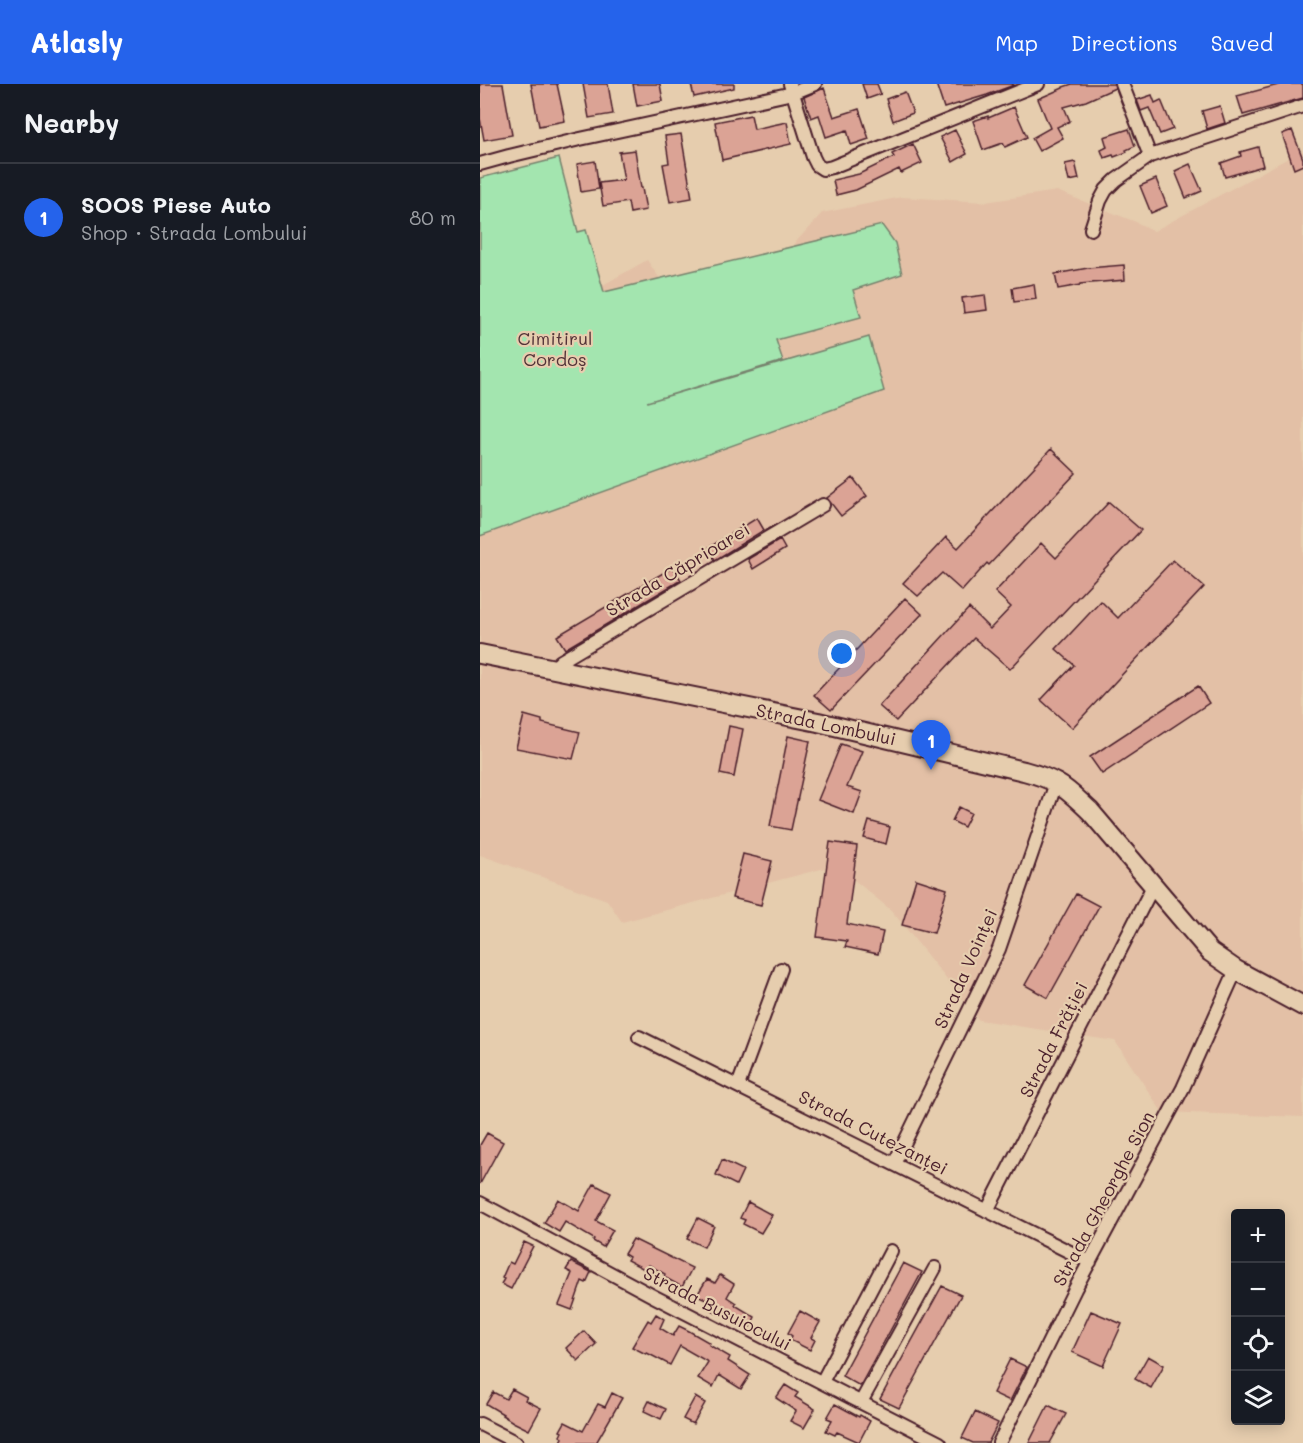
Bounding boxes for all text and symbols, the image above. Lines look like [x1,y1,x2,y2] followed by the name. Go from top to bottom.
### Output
[30,24,124,60] text: Atlasly
[995,29,1038,56] text: Map
[1071,29,1178,56] text: Directions
[1211,29,1273,56] text: Saved
[24,106,119,140] text: Nearby
[81,190,271,219] text: SOOS Piese Auto
[39,204,48,230] text: 1
[409,204,456,230] text: 80 m
[81,219,307,245] text: Shop · Strada Lombului
[517,326,593,371] park label: Cimitirul Cordoș
[601,517,754,622] street label: Strada Căprioarei
[827,639,856,668] your location
[754,697,898,751] street label: Strada Lombului
[912,720,950,770] pin: 1
[928,905,1002,1032] street label: Strada Voinței
[1014,977,1093,1102] street label: Strada Frăției
[795,1084,952,1180] street label: Strada Cutezanței
[1047,1107,1159,1290] street label: Strada Gheorghe Sion
[1231,1209,1285,1425] map controls
[1231,1209,1285,1263] button: +
[639,1260,795,1356] street label: Strada Busuiocului
[1231,1263,1285,1317] button: −
[1231,1317,1285,1371] button: locate
[1231,1371,1285,1425] button: layers

